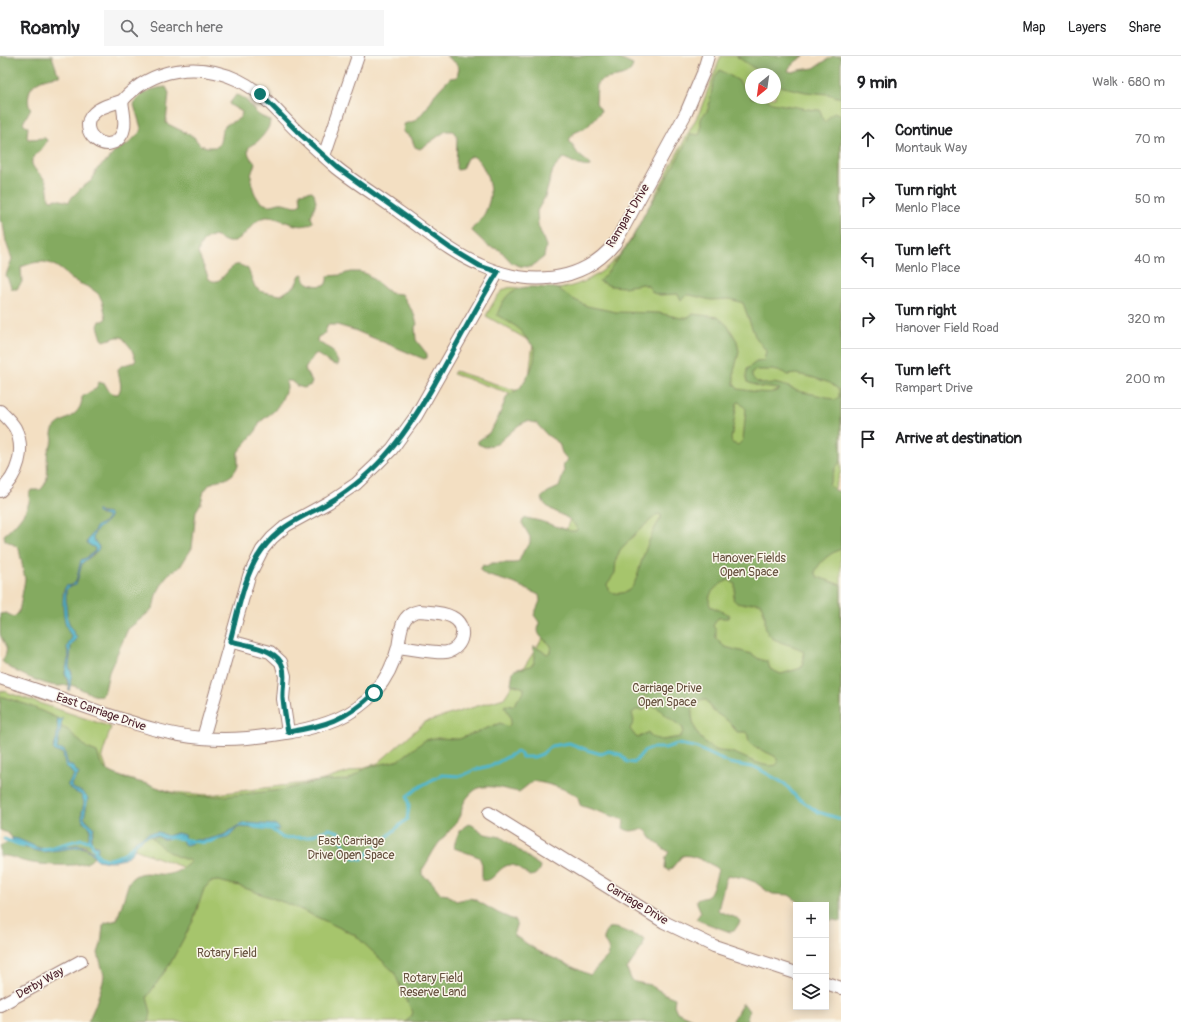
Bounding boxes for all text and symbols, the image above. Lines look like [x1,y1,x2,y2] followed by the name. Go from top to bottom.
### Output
[104,10,384,46] search box
[20,16,80,40] text: Roamly
[118,17,140,39] icon: search
[150,18,223,37] text: Search here
[1023,19,1046,36] text: Map
[1068,19,1106,36] text: Layers
[1128,19,1161,36] text: Share
[745,68,781,104] north arrow
[857,72,897,93] text: 9 min
[1092,74,1165,90] text: Walk · 680 m
[251,85,269,103] route end
[895,121,953,140] text: Continue
[857,128,879,150] icon: ahead
[1135,131,1165,147] text: 70 m
[895,140,967,156] text: Montauk Way
[603,181,653,251] street label: Rampart Drive
[895,181,956,200] text: Turn right
[857,188,879,210] icon: right
[1135,191,1165,207] text: 50 m
[895,200,960,216] text: Menlo Place
[895,241,951,260] text: Turn left
[857,248,879,270] icon: left
[1134,251,1165,267] text: 40 m
[895,260,960,276] text: Menlo Place
[895,301,956,320] text: Turn right
[857,308,879,330] icon: right
[1127,311,1165,327] text: 320 m
[895,320,999,336] text: Hanover Field Road
[895,361,951,380] text: Turn left
[857,368,879,390] icon: left
[1126,371,1165,387] text: 200 m
[895,380,973,396] text: Rampart Drive
[857,428,879,450] icon: arrive
[895,429,1022,448] text: Arrive at destination
[712,551,787,580] park label: Hanover Fields Open Space
[632,681,702,710] park label: Carriage Drive Open Space
[365,684,383,702] route start
[54,690,148,734] street label: East Carriage Drive
[308,834,394,863] park label: East Carriage Drive Open Space
[603,880,671,928] street label: Carriage Drive
[793,902,829,1010] map controls
[793,902,829,938] button: +
[793,938,829,974] button: −
[197,946,257,961] park label: Rotary Field
[13,964,67,1002] street label: Derby Way
[399,971,467,1000] park label: Rotary Field Reserve Land
[793,974,829,1010] button: layers

